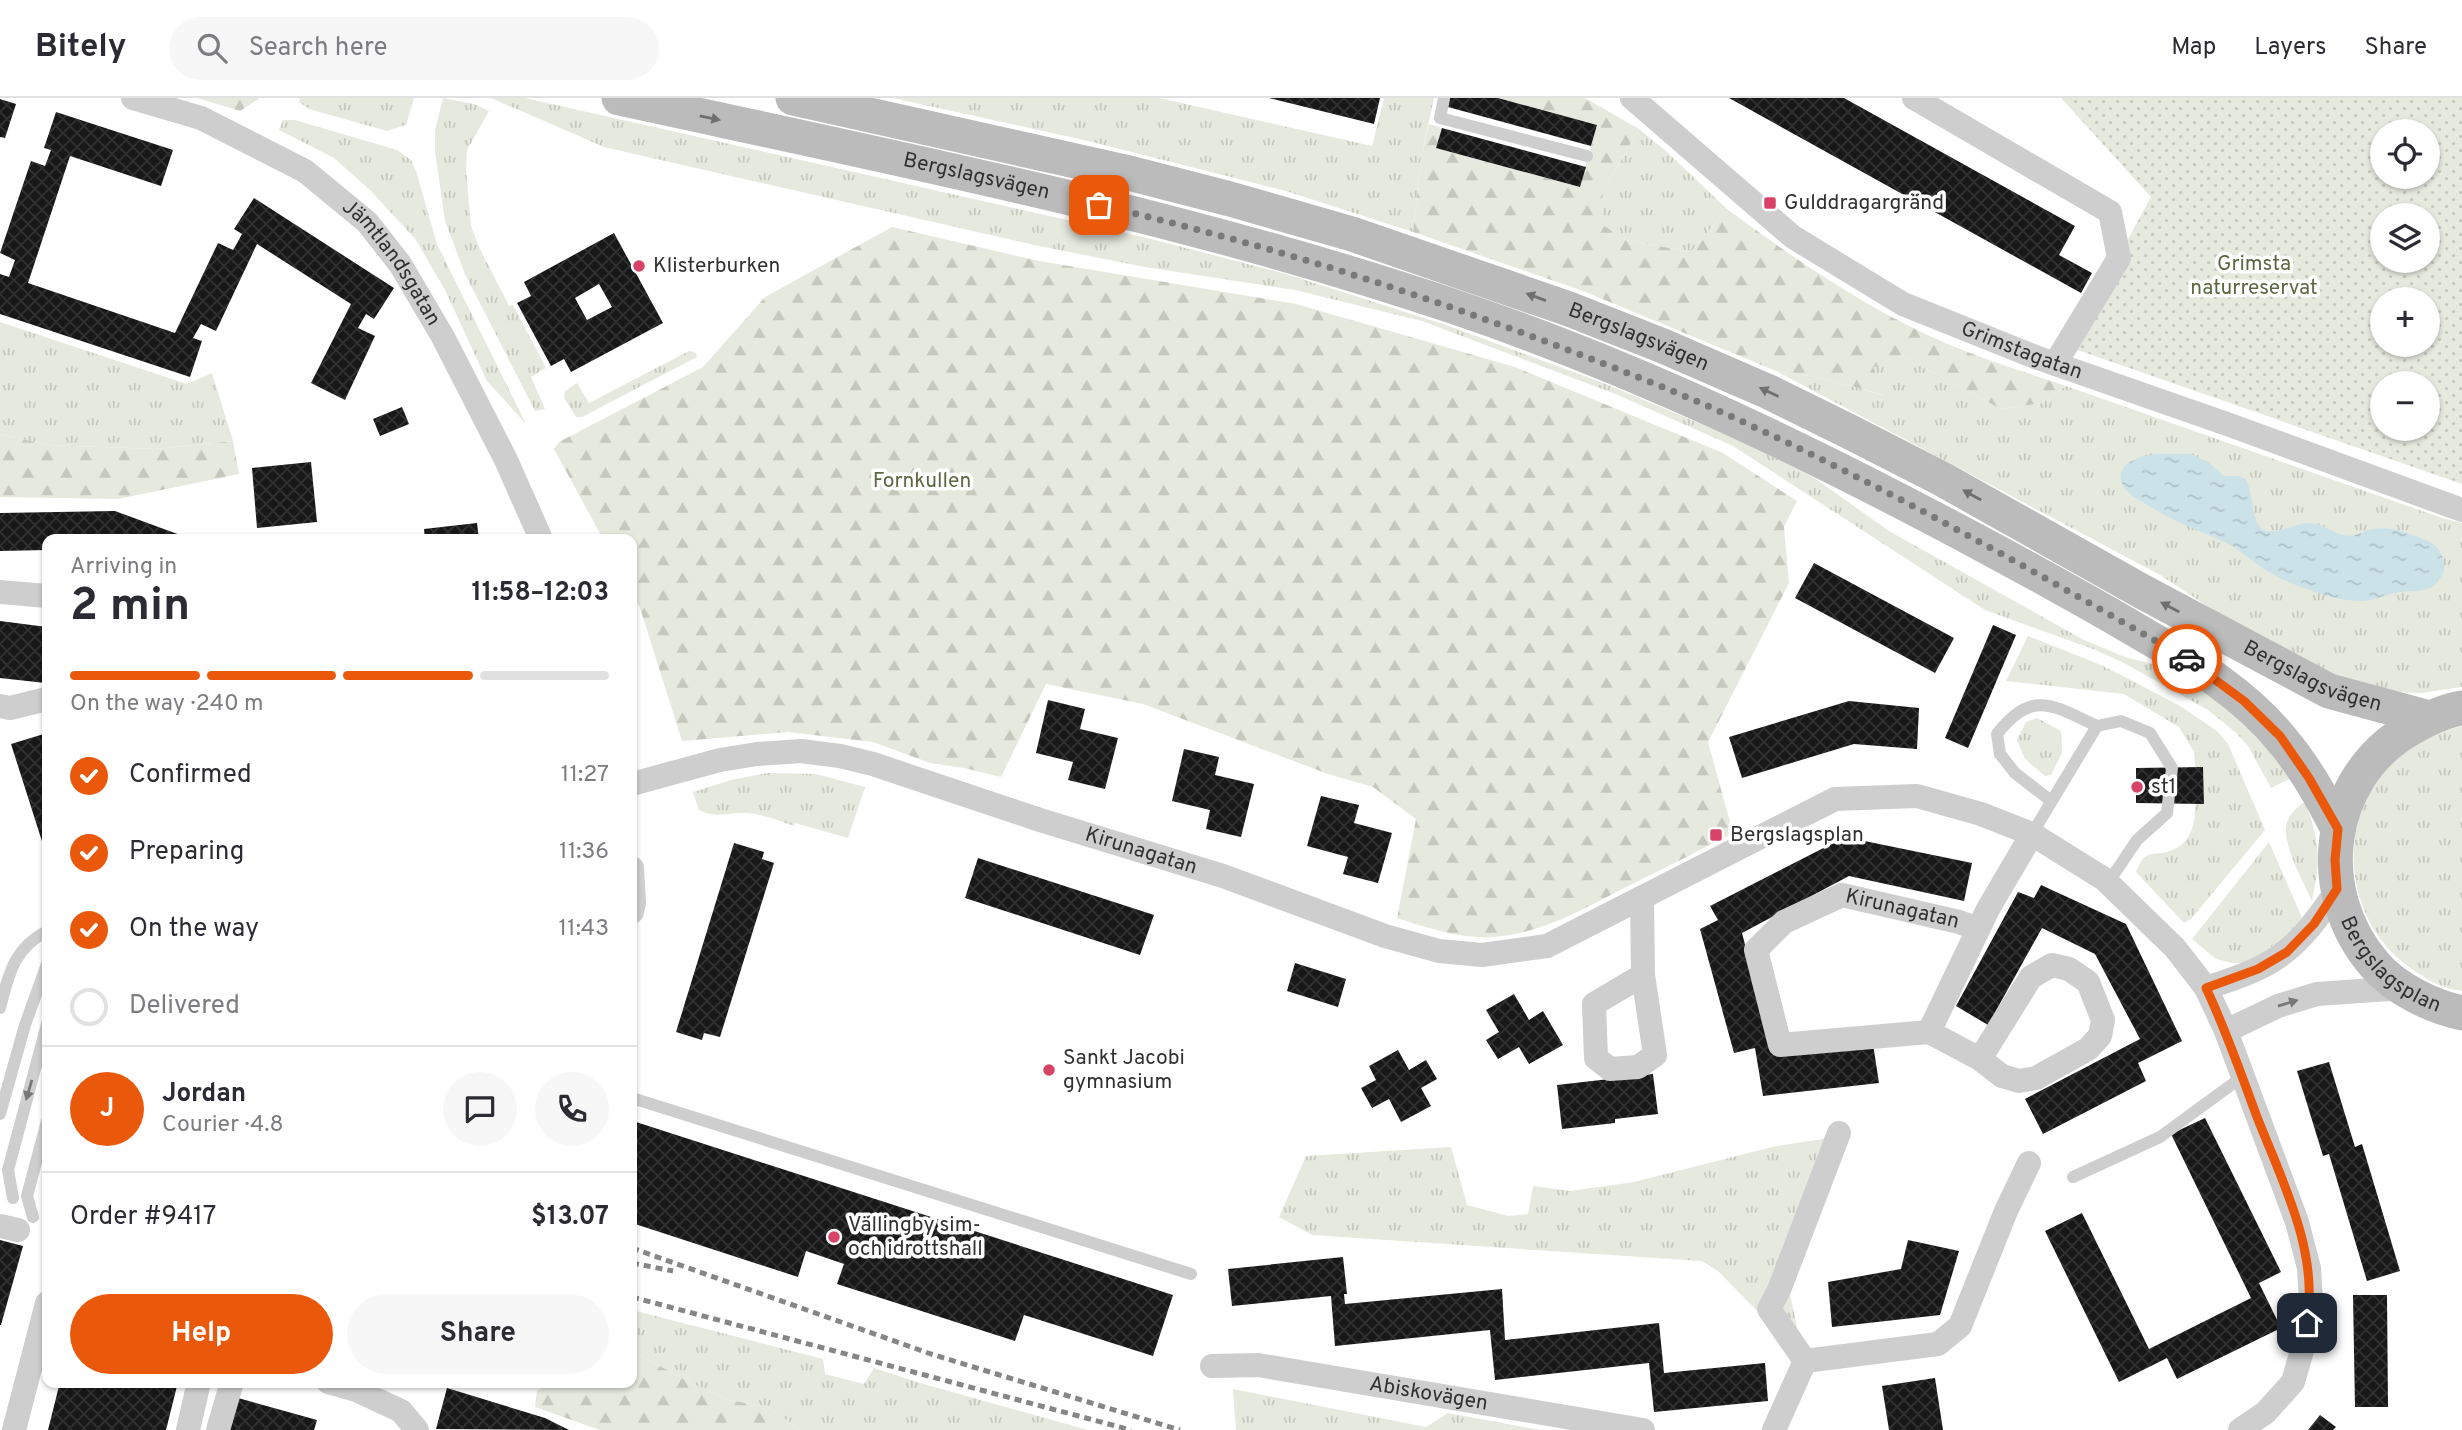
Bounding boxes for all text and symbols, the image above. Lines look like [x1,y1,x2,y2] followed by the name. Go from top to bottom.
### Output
[169,17,659,80] search box
[35,27,127,69] text: Bitely
[193,29,231,67] icon: search
[249,32,388,65] text: Search here
[2171,33,2216,63] text: Map
[2254,33,2326,63] text: Layers
[2364,33,2427,63] text: Share
[699,112,721,123] one-way arrow
[2370,119,2440,441] map controls
[2370,119,2440,189] button: locate
[901,146,1052,206] street label: Bergslagsvägen
[1069,175,1129,235] pin
[1080,186,1118,224] icon: bag
[1784,190,1944,217] place label: Gulddragargränd
[336,193,447,331] street label: Jämtlandsgatan
[1762,195,1778,211] marker: Gulddragargränd
[2370,203,2440,273] button: layers
[2190,251,2318,302] park label: Grimsta naturreservat
[653,253,780,280] place label: Klisterburken
[631,258,647,274] marker: Klisterburken
[2370,287,2440,357] button: +
[1525,291,1546,302] one-way arrow
[1564,297,1713,378] street label: Bergslagsvägen
[1957,315,2086,386] street label: Grimstagatan
[2370,371,2440,441] button: −
[1759,387,1779,398] one-way arrow
[873,468,971,495] park label: Fornkullen
[1962,489,1981,501] one-way arrow
[70,553,177,582] text: Arriving in
[471,577,609,610] text: 11:58–12:03
[70,578,190,637] text: 2 min
[2160,601,2180,612] one-way arrow
[2152,624,2222,694] courier
[2239,634,2385,718] street label: Bergslagsvägen
[2168,640,2206,678] icon: car
[70,690,264,719] text: On the way · 240 m
[70,757,108,795] icon: check
[129,759,252,792] text: Confirmed
[561,761,609,790] text: 11:27
[2151,774,2176,801] place label: st1
[2129,779,2145,795] marker: st1
[1082,821,1201,881] street label: Kirunagatan
[1730,822,1864,849] place label: Bergslagsplan
[1708,827,1724,843] marker: Bergslagsplan
[70,834,108,872] icon: check
[129,836,244,869] text: Preparing
[559,838,609,867] text: 11:36
[1843,883,1962,935] street label: Kirunagatan
[70,911,108,949] icon: check
[2334,912,2445,1019] street label: Bergslagsplan
[129,913,259,946] text: On the way
[559,915,609,944] text: 11:43
[129,990,240,1023] text: Delivered
[2278,998,2299,1008] one-way arrow
[1063,1045,1185,1096] place label: Sankt Jacobi gymnasium
[1041,1062,1057,1078] marker: Sankt Jacobi gymnasium
[443,1072,517,1146] button: chat
[535,1072,609,1146] button: phone
[162,1078,246,1111] text: Jordan
[23,1079,33,1100] one-way arrow
[100,1093,114,1126] text: J
[162,1111,283,1140] text: Courier · 4.8
[70,1201,216,1234] text: Order #9417
[531,1201,609,1234] text: $13.07
[848,1212,983,1263] place label: Vällingby sim- och idrottshall
[826,1229,842,1245] marker: Vällingby sim- och idrottshall
[2277,1293,2337,1353] pin
[70,1294,333,1374] button: Help
[347,1294,609,1374] button: Share
[2288,1304,2326,1342] icon: home
[1367,1371,1490,1417] street label: Abiskovägen

